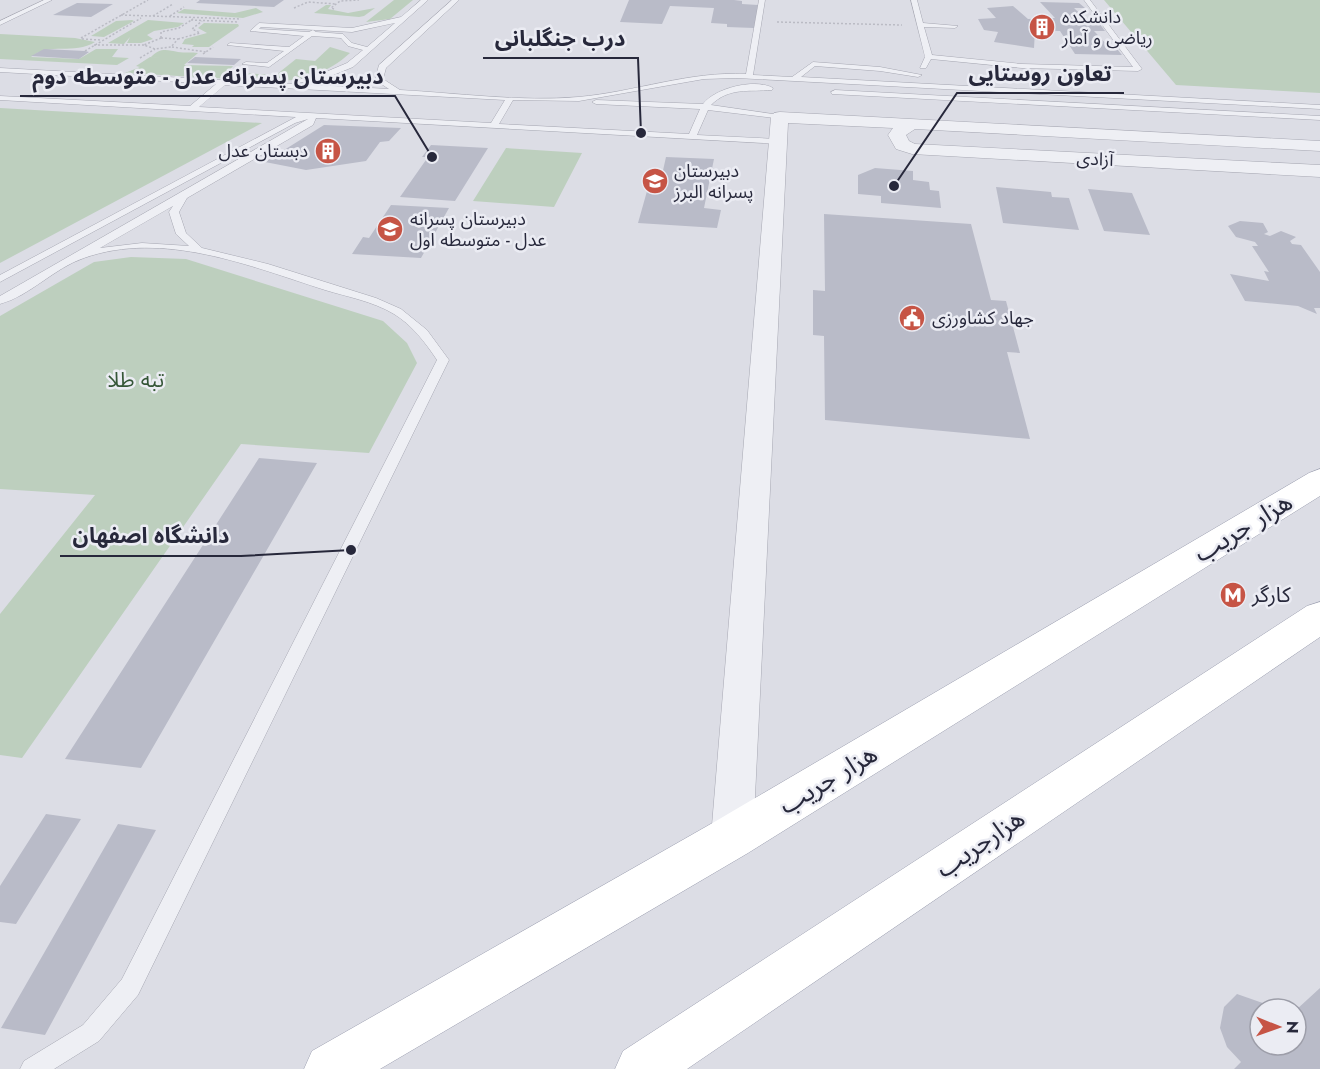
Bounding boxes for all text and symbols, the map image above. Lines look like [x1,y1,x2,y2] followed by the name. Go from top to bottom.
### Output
[1061,4,1153,51] place label: دانشکده ریاضی و آمار
[1027,12,1057,42] building icon: دانشکده ریاضی و آمار
[483,18,638,58] callout: درب جنگلبانی
[495,22,625,54] text: درب جنگلبانی
[957,53,1124,93] callout: تعاون روستایی
[20,56,395,96] callout: دبیرستان پسرانه عدل - متوسطه دوم
[968,57,1112,89] text: تعاون روستایی
[32,60,384,93] text: دبیرستان پسرانه عدل - متوسطه دوم
[313,136,343,166] building icon: دبستان عدل
[218,138,308,164] place label: دبستان عدل
[1076,145,1115,173] street label: آزادی
[673,158,754,205] place label: دبیرستان پسرانه البرز
[640,166,670,196] school or university icon: دبیرستان پسرانه البرز
[410,206,546,253] place label: دبیرستان پسرانه عدل - متوسطه اول
[375,214,405,244] school or university icon: دبیرستان پسرانه عدل - متوسطه اول
[897,303,927,333] public building icon: جهاد کشاورزی
[932,305,1034,331] place label: جهاد کشاورزی
[108,365,164,395] park label: تبه طلا
[1186,483,1300,571] street label: هزار جریب
[60,516,241,556] callout: دانشگاه اصفهان
[73,519,229,551] text: دانشگاه اصفهان
[1218,580,1248,610] metro station icon: کارگر
[1251,580,1291,610] place label: کارگر
[771,735,885,823] street label: هزار جریب
[928,799,1032,887] street label: هزارجریب
[1248,997,1308,1057] north arrow
[1281,1021,1304,1034] text: N

